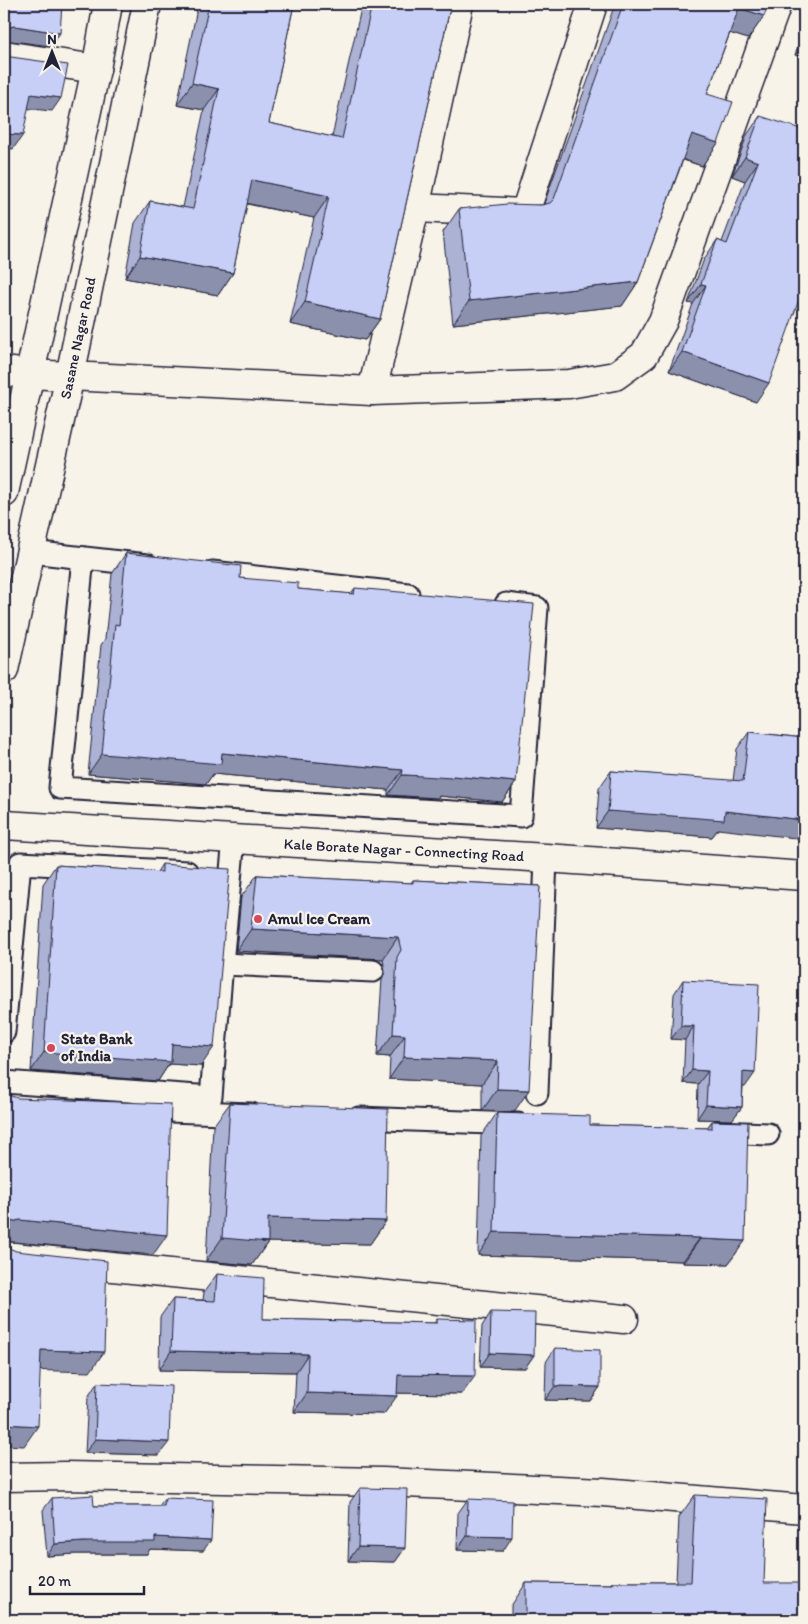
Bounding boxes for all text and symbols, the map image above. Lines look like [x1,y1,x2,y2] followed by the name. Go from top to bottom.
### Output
[28,28,78,78] north arrow
[47,31,57,48] text: N
[56,275,100,401] street label: Sasane Nagar Road
[283,835,525,865] street label: Kale Borate Nagar - Connecting Road
[267,910,371,928] place label: Amul Ice Cream
[252,913,264,925] marker: Amul Ice Cream
[61,1030,133,1065] place label: State Bank of India
[45,1042,57,1054] marker: State Bank of India
[30,1564,144,1596] scale bar
[38,1572,72,1590] text: 20 m

